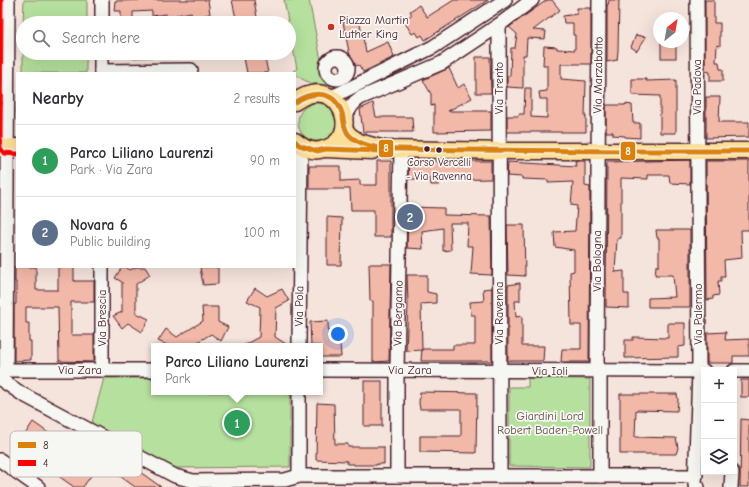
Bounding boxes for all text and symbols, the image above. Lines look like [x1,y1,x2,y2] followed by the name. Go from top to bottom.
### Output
[653,12,689,48] north arrow
[339,13,409,41] place label: Piazza Martin Luther King
[16,16,296,60] search box
[326,22,336,32] marker: Piazza Martin Luther King
[30,27,52,49] icon: search
[62,29,140,47] text: Search here
[590,36,606,114] street label: Via Marzabotto
[690,59,704,115] street label: Via Padova
[492,62,506,114] street label: Via Trento
[32,89,83,108] text: Nearby
[233,91,280,106] text: 2 results
[378,139,394,158] line badge: 8
[620,141,636,161] line badge: 8
[383,142,389,155] text: 8
[70,144,213,162] text: Parco Liliano Laurenzi
[422,144,432,154] unlabelled marker
[434,145,444,155] marker: Corso Vercelli - Via Ravenna
[625,145,631,158] text: 8
[42,153,48,168] text: 1
[250,153,280,168] text: 90 m
[406,156,472,183] place label: Corso Vercelli - Via Ravenna
[70,162,153,177] text: Park · Via Zara
[397,202,423,232] pin: 2
[70,216,128,234] text: Novara 6
[42,225,48,240] text: 2
[244,225,280,240] text: 100 m
[590,230,604,292] street label: Via Bologna
[70,234,151,249] text: Public building
[390,280,406,346] street label: Via Bergamo
[492,282,506,344] street label: Via Ravenna
[691,283,705,345] street label: Via Palermo
[292,286,306,326] street label: Via Pola
[95,289,109,347] street label: Via Brescia
[328,324,348,344] your location
[151,343,323,395] popup
[165,353,309,371] text: Parco Liliano Laurenzi
[58,363,102,377] street label: Via Zara
[388,363,432,377] street label: Via Zara
[532,364,568,378] street label: Via Ioli
[701,367,737,475] map controls
[701,367,737,403] button: +
[165,371,190,386] text: Park
[701,403,737,439] button: −
[224,408,250,438] pin: 1
[497,409,603,437] park label: Giardini Lord Robert Baden-Powell
[10,431,142,477] legend
[43,439,49,452] text: 8
[701,439,737,475] button: layers
[43,457,48,470] text: 4

